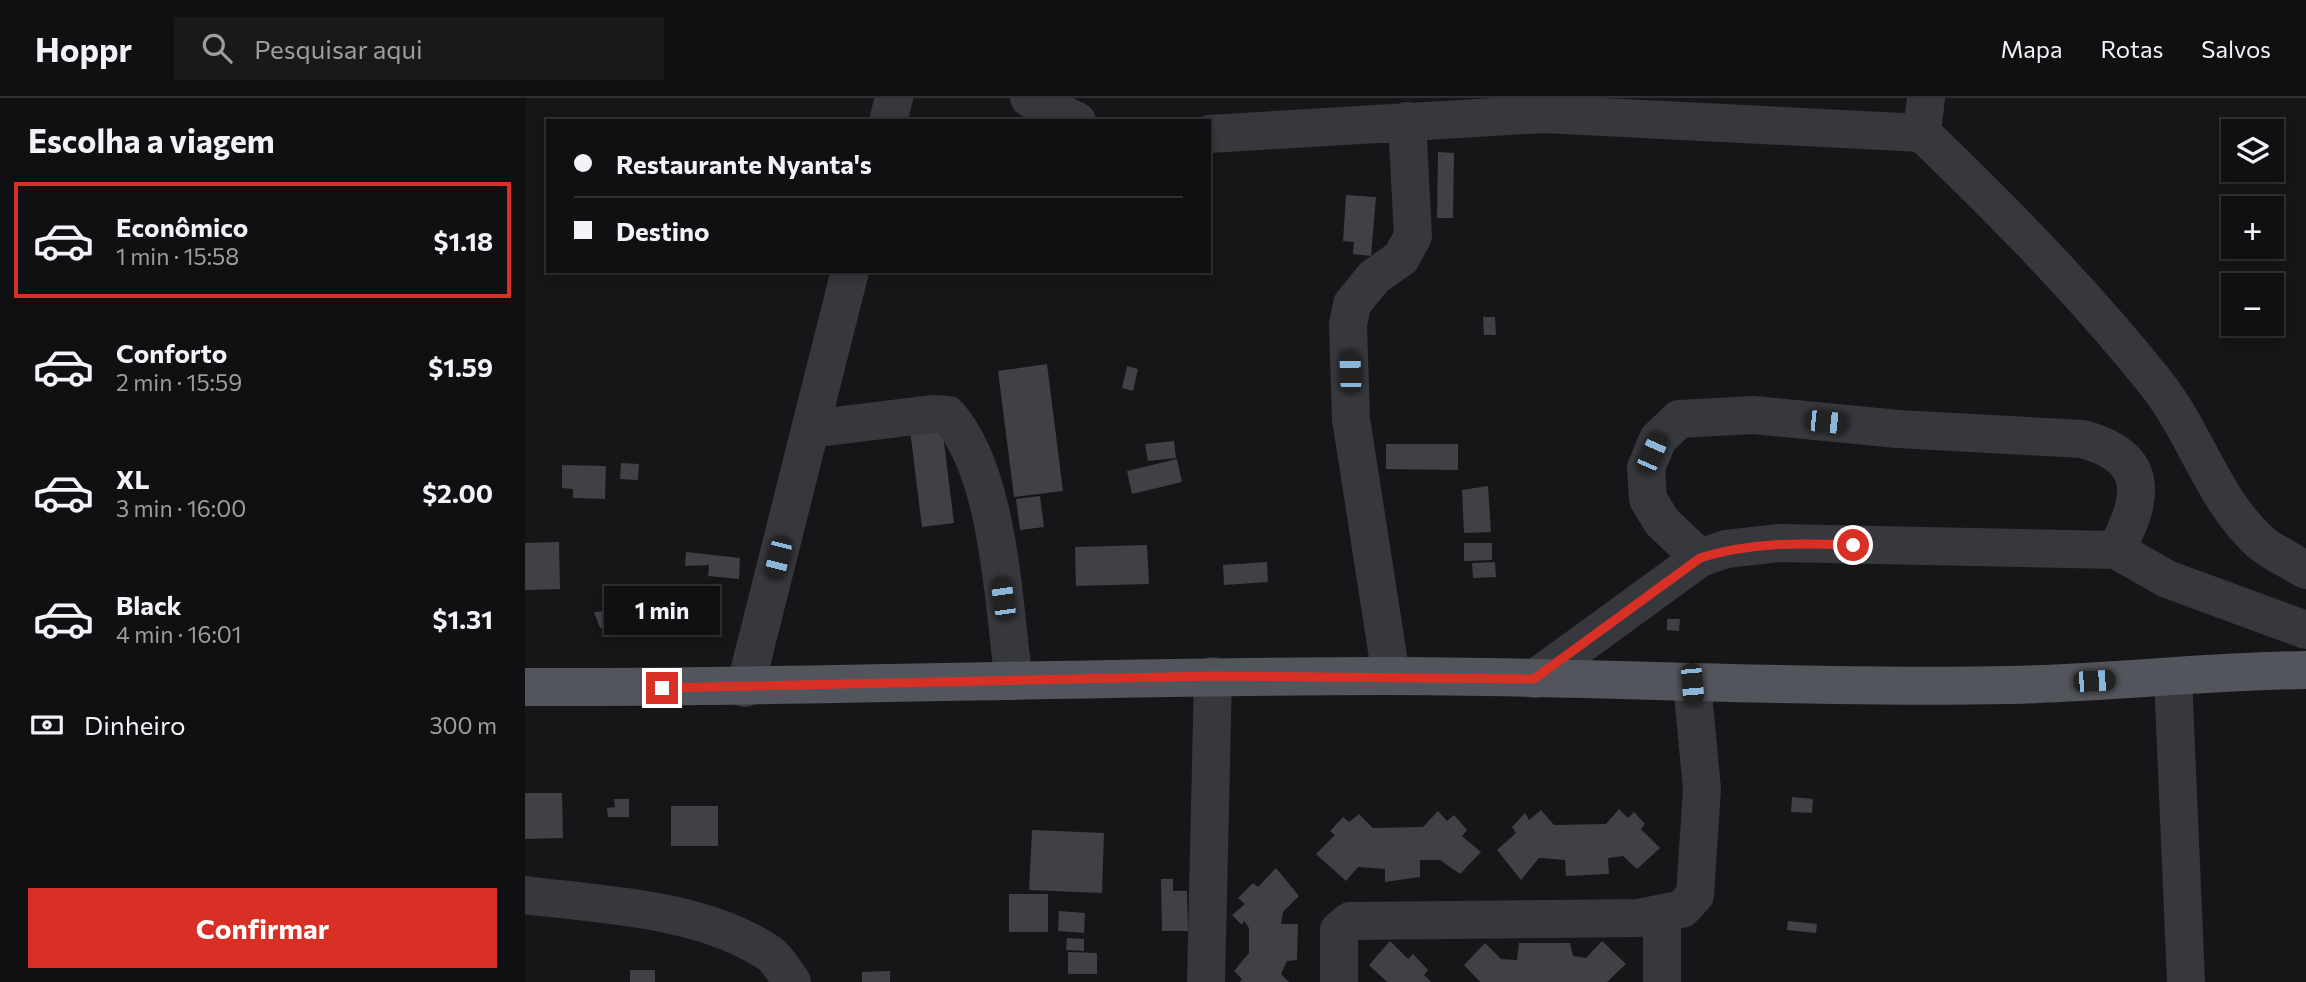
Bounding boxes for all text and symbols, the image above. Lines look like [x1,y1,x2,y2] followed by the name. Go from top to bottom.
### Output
[174,17,664,80] search box
[35,28,132,69] text: Hoppr
[198,29,236,67] icon: search
[254,33,423,64] text: Pesquisar aqui
[2001,34,2063,63] text: Mapa
[2101,34,2163,63] text: Rotas
[2201,34,2271,63] text: Salvos
[2221,119,2284,336] map controls
[2221,119,2284,182] button: layers
[28,120,275,160] text: Escolha a viagem
[616,148,872,179] text: Restaurante Nyanta's
[2221,196,2284,259] button: +
[32,209,95,272] icon: car
[116,211,248,242] text: Econômico
[616,215,710,246] text: Destino
[433,225,493,256] text: $1.18
[116,242,239,270] text: 1 min · 15:58
[2221,273,2284,336] button: −
[32,335,95,398] icon: car
[116,337,227,368] text: Conforto
[428,351,493,382] text: $1.59
[1339,351,1362,393] car
[116,368,242,396] text: 2 min · 15:59
[1805,409,1848,435] car
[1634,430,1671,476] car
[32,461,95,524] icon: car
[116,463,150,494] text: XL
[422,477,493,508] text: $2.00
[116,494,246,522] text: 3 min · 16:00
[1837,529,1869,561] route start
[763,535,794,581] car
[990,577,1017,621] car
[32,587,95,650] icon: car
[604,587,720,636] callout: 1 min
[116,589,182,620] text: Black
[635,596,689,624] text: 1 min
[433,603,493,634] text: $1.31
[116,620,242,648] text: 4 min · 16:01
[1680,662,1705,706] car
[2073,669,2116,693] car
[646,672,678,704] route end
[28,706,66,744] icon: cash
[84,709,186,740] text: Dinheiro
[429,711,497,739] text: 300 m
[28,888,497,968] button: Confirmar

